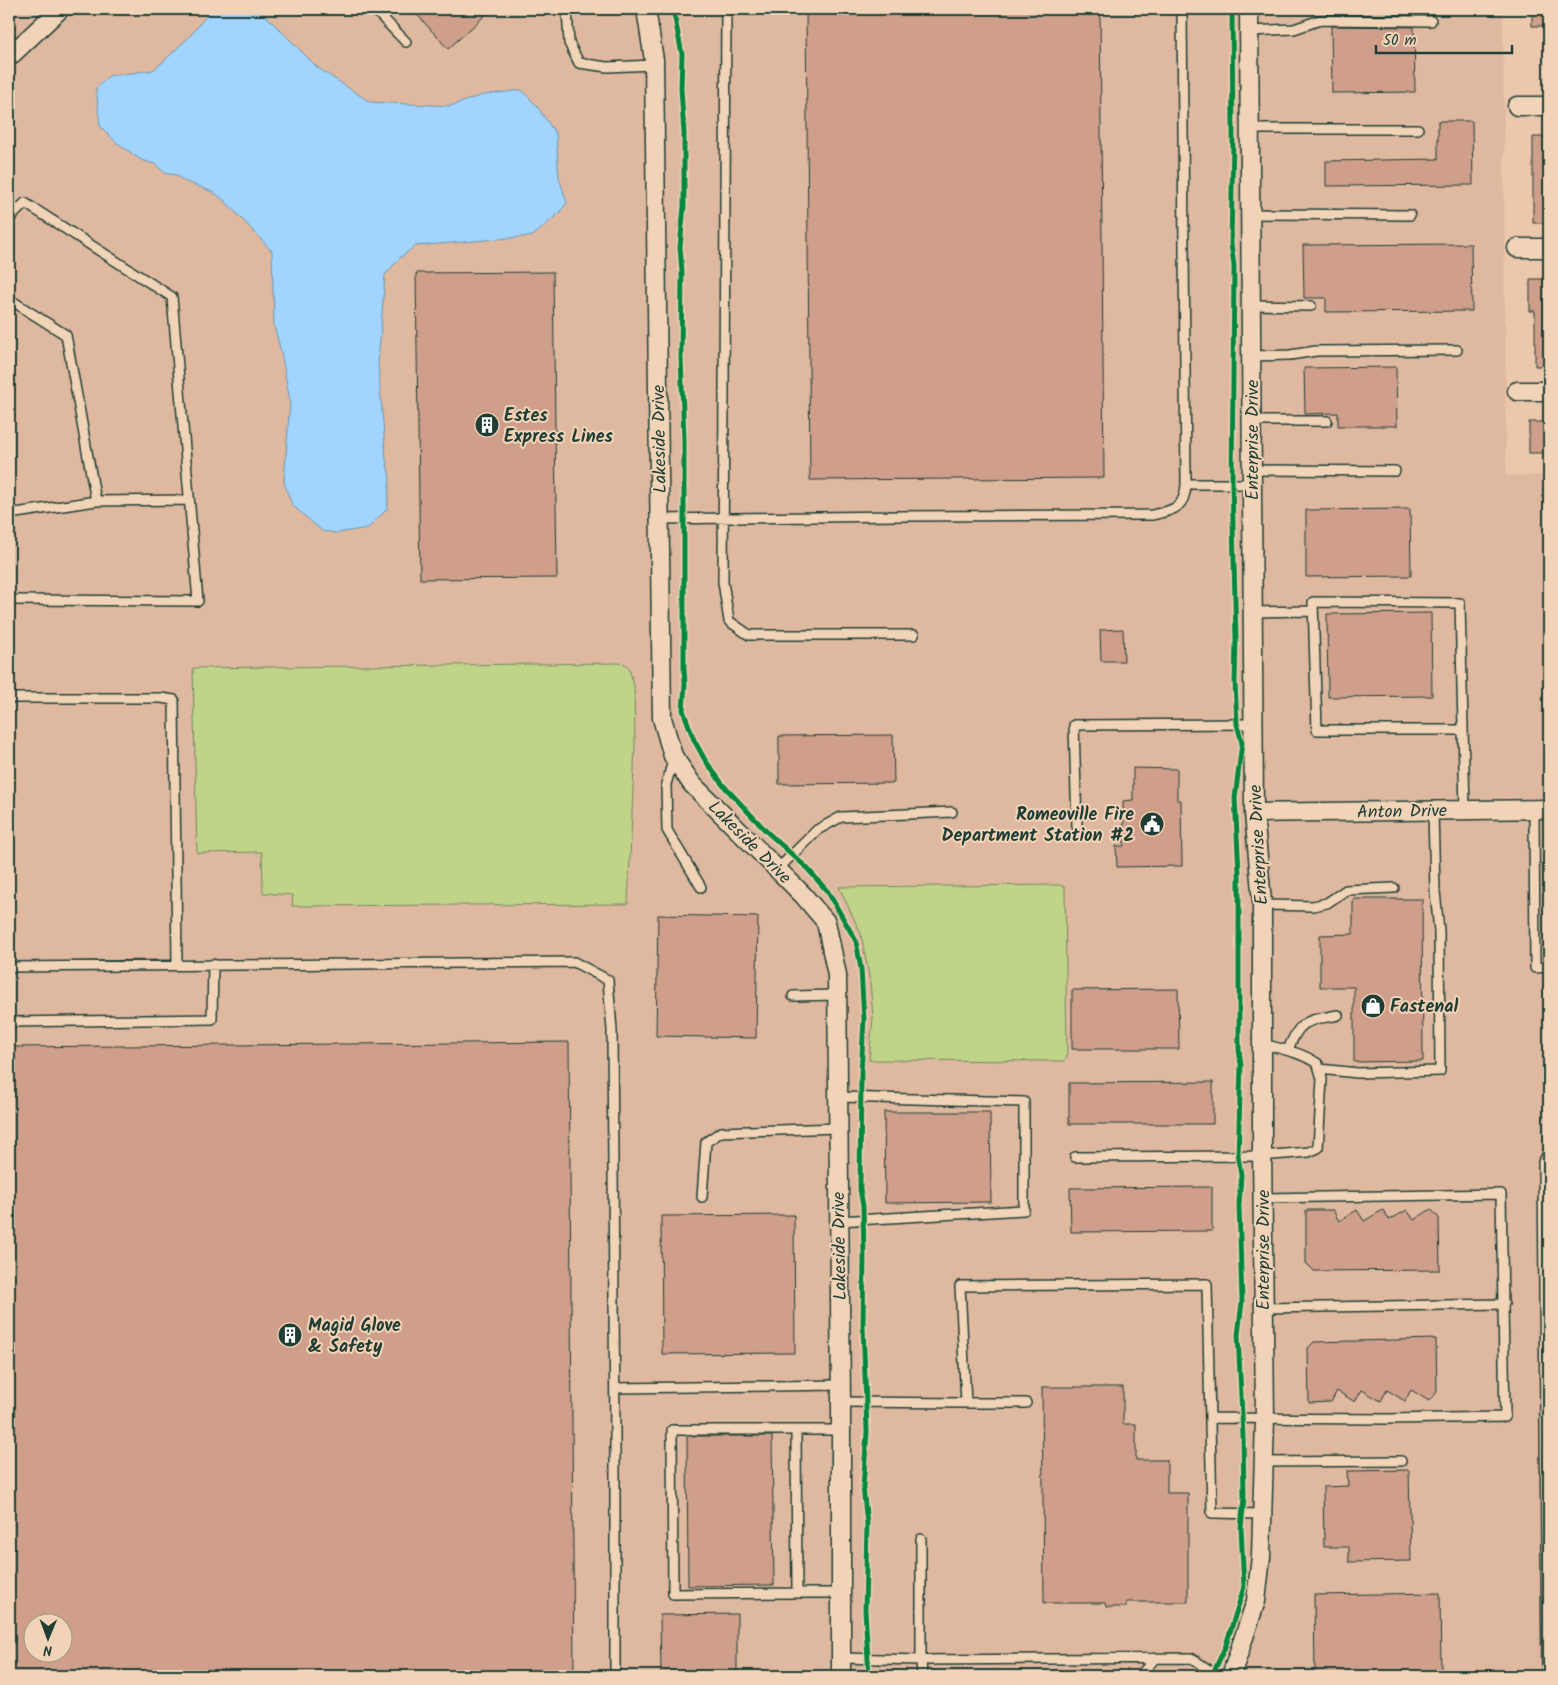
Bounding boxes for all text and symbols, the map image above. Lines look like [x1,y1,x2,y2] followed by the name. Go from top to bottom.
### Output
[1376,22,1512,54] scale bar
[1383,29,1417,53] text: 50 m
[1239,380,1268,500] street label: Enterprise Drive
[645,384,676,494] street label: Lakeside Drive
[504,402,613,452] place label: Estes Express Lines
[474,412,500,438] building icon: Estes Express Lines
[1242,784,1277,906] street label: Enterprise Drive
[700,794,798,892] street label: Lakeside Drive
[1357,797,1447,828] street label: Anton Drive
[942,801,1134,851] place label: Romeoville Fire Department Station #2
[1139,811,1165,837] public building icon: Romeoville Fire Department Station #2
[1360,993,1386,1019] shop icon: Fastenal
[1390,993,1458,1022] place label: Fastenal
[1250,1190,1279,1310] street label: Enterprise Drive
[825,1191,856,1301] street label: Lakeside Drive
[308,1312,401,1362] place label: Magid Glove & Safety
[277,1322,303,1348] building icon: Magid Glove & Safety
[22,1612,72,1662] north arrow
[43,1639,52,1661] text: N

